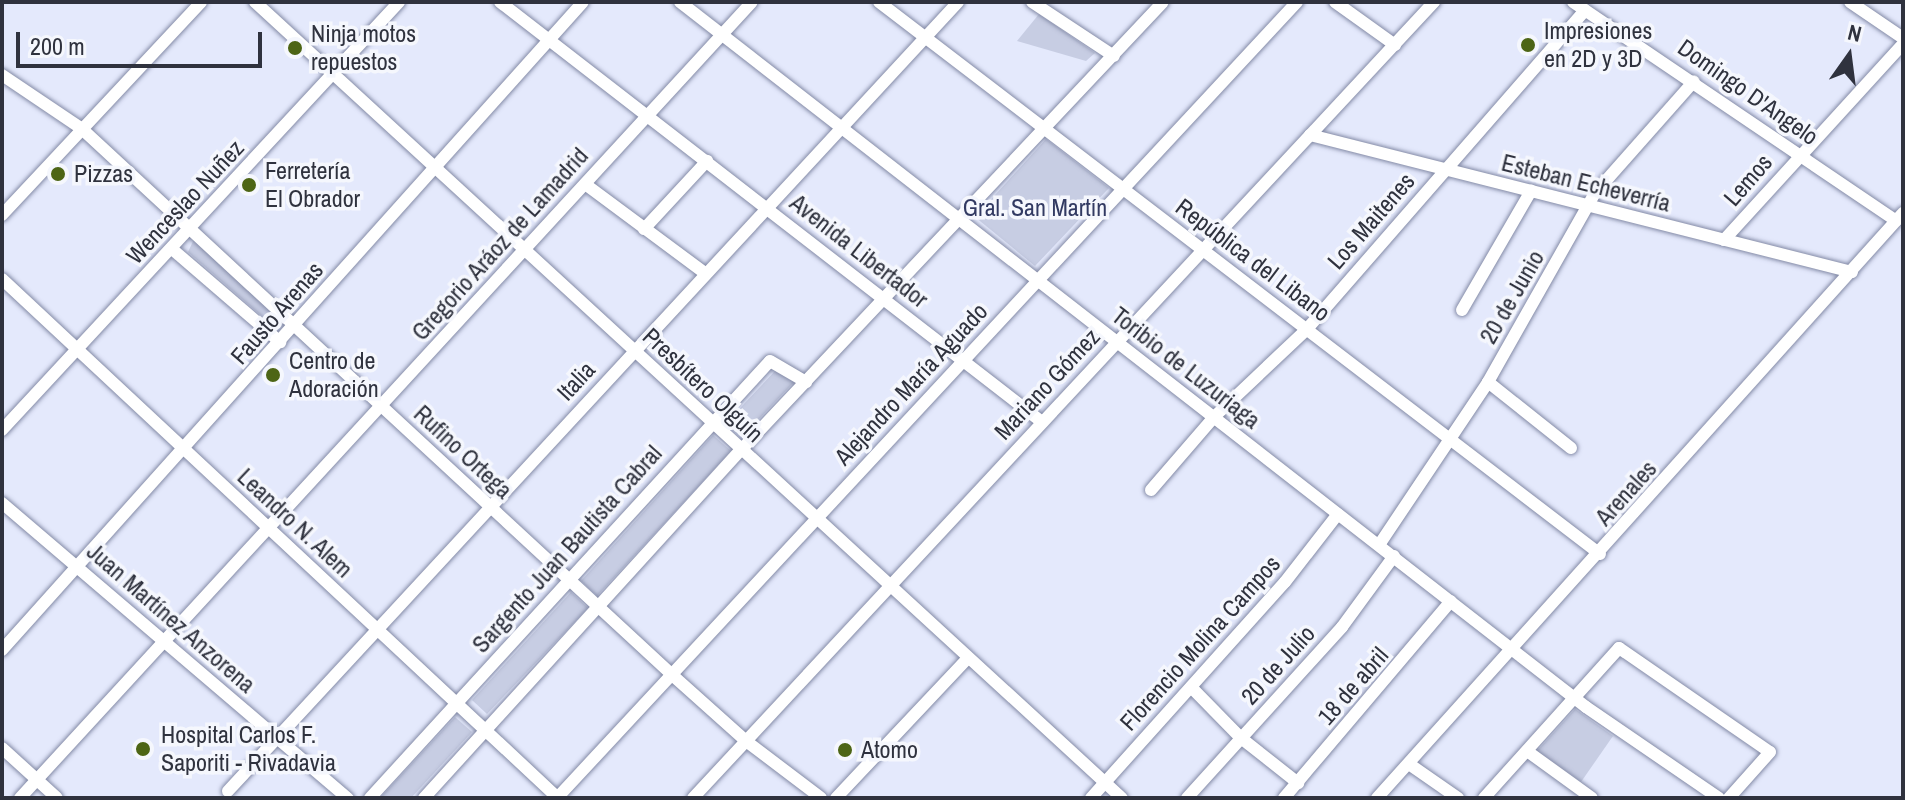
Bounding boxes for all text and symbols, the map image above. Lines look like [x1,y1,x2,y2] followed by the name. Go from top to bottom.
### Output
[20,16,266,66] scale bar
[1809,16,1889,96] north arrow
[1544,17,1652,73] place label: Impresiones en 2D y 3D
[1845,17,1865,49] text: N
[311,20,416,76] place label: Ninja motos repuestos
[30,30,85,62] text: 200 m
[1672,33,1824,151] street label: Domingo D'Angelo
[1519,36,1537,54] marker: Impresiones en 2D y 3D
[286,39,304,57] marker: Ninja motos repuestos
[120,134,250,270] street label: Wenceslao Nuñez
[405,141,595,347] street label: Gregorio Aráoz de Lamadrid
[1499,148,1673,218] street label: Esteban Echeverría
[1718,148,1778,212] street label: Lemos
[265,157,360,213] place label: Ferretería El Obrador
[74,160,133,188] place label: Pizzas
[49,165,67,183] marker: Pizzas
[1321,167,1421,275] street label: Los Maitenes
[240,176,258,194] marker: Ferretería El Obrador
[784,188,934,314] street label: Avenida Libertador
[1170,193,1336,327] street label: República del Libano
[963,194,1107,222] park label: Gral. San Martín
[1474,245,1550,349] street label: 20 de Junio
[224,256,330,370] street label: Fausto Arenas
[828,297,994,471] street label: Alejandro María Aguado
[1106,301,1266,435] street label: Toribio de Luzuriaga
[637,322,769,448] street label: Presbítero Olguín
[988,323,1106,445] street label: Mariano Gómez
[289,347,379,403] place label: Centro de Adoración
[551,356,601,406] street label: Italia
[264,366,282,384] marker: Centro de Adoración
[408,399,518,505] street label: Rufino Ortega
[466,439,668,659] street label: Sargento Juan Bautista Cabral
[1589,455,1663,531] street label: Arenales
[231,462,359,584] street label: Leandro N. Alem
[81,537,261,699] street label: Juan Martínez Anzorena
[1114,550,1286,736] street label: Florencio Molina Campos
[1235,620,1321,710] street label: 20 de Julio
[1312,641,1394,731] street label: 18 de abril
[161,721,336,777] place label: Hospital Carlos F. Saporiti - Rivadavia
[861,736,918,764] place label: Atomo
[132,738,154,760] marker: Hospital Carlos F. Saporiti - Rivadavia
[836,741,854,759] marker: Atomo

